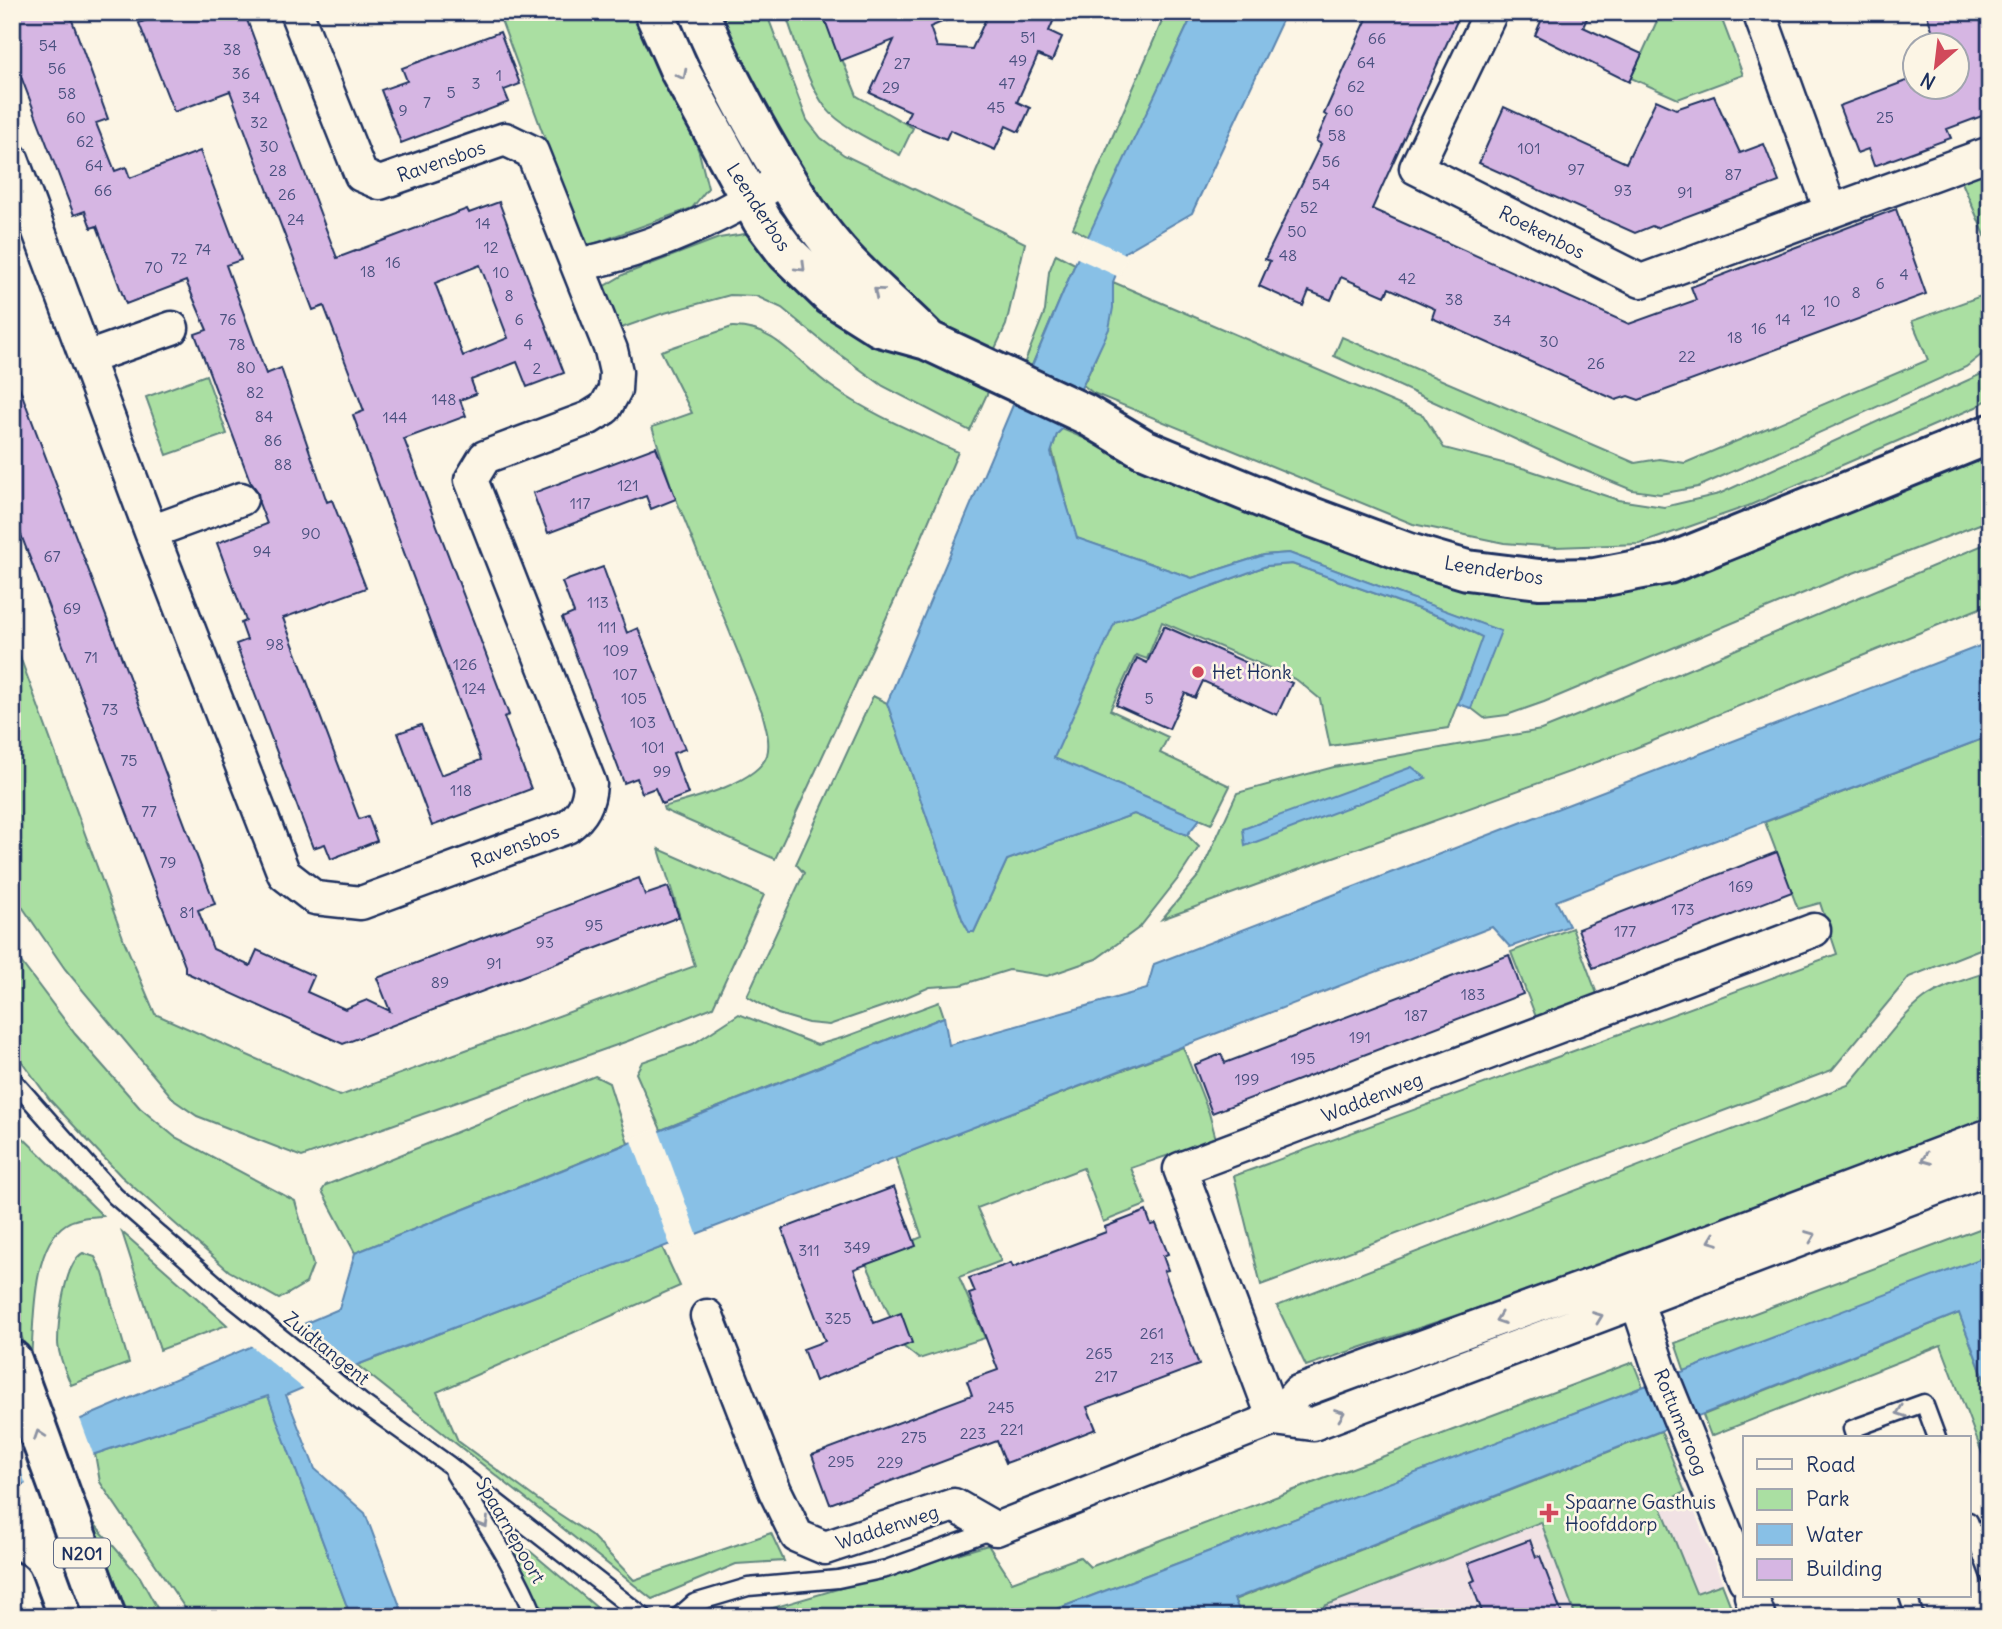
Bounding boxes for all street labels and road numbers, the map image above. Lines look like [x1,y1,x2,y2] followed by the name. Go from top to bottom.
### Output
[394,135,488,187] street label: Ravensbos
[722,158,796,256] street label: Leenderbos
[1495,200,1589,264] street label: Roekenbos
[1443,550,1545,590] street label: Leenderbos
[468,819,562,873] street label: Ravensbos
[1318,1067,1426,1127] street label: Waddenweg
[279,1306,375,1390] street label: Zuidtangent
[1649,1365,1713,1479] street label: Rottumeroog
[471,1473,551,1587] street label: Spaarnepoort
[833,1499,941,1555] street label: Waddenweg
[54,1538,110,1568] road number: N201

